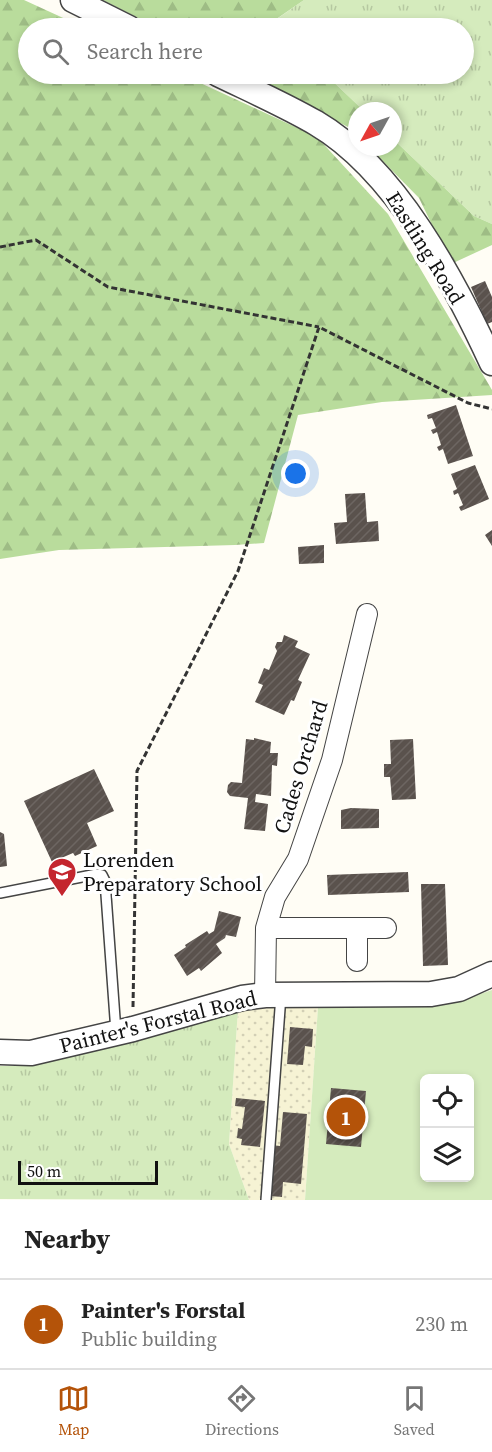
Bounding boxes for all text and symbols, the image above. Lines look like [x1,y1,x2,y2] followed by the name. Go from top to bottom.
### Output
[18,18,474,84] search box
[39,35,72,68] icon: search
[87,36,203,66] text: Search here
[348,102,402,156] north arrow
[379,186,472,310] street label: Eastling Road
[281,459,310,488] your location
[266,697,335,837] street label: Cades Orchard
[83,845,262,898] place label: Lorenden Preparatory School
[46,856,78,898] school or university icon: Lorenden Preparatory School
[56,983,260,1060] street label: Painter's Forstal Road
[420,1074,474,1182] map controls
[420,1074,474,1128] button: locate
[326,1094,366,1140] pin: 1
[420,1128,474,1182] button: layers
[18,1158,158,1186] scale bar
[27,1160,61,1182] text: 50 m
[24,1221,110,1257] text: Nearby
[81,1295,245,1325] text: Painter's Forstal
[38,1310,49,1338] text: 1
[415,1310,468,1338] text: 230 m
[81,1325,217,1353] text: Public building
[57,1382,90,1440] tab: Map
[205,1382,279,1440] tab: Directions
[394,1382,435,1440] tab: Saved

